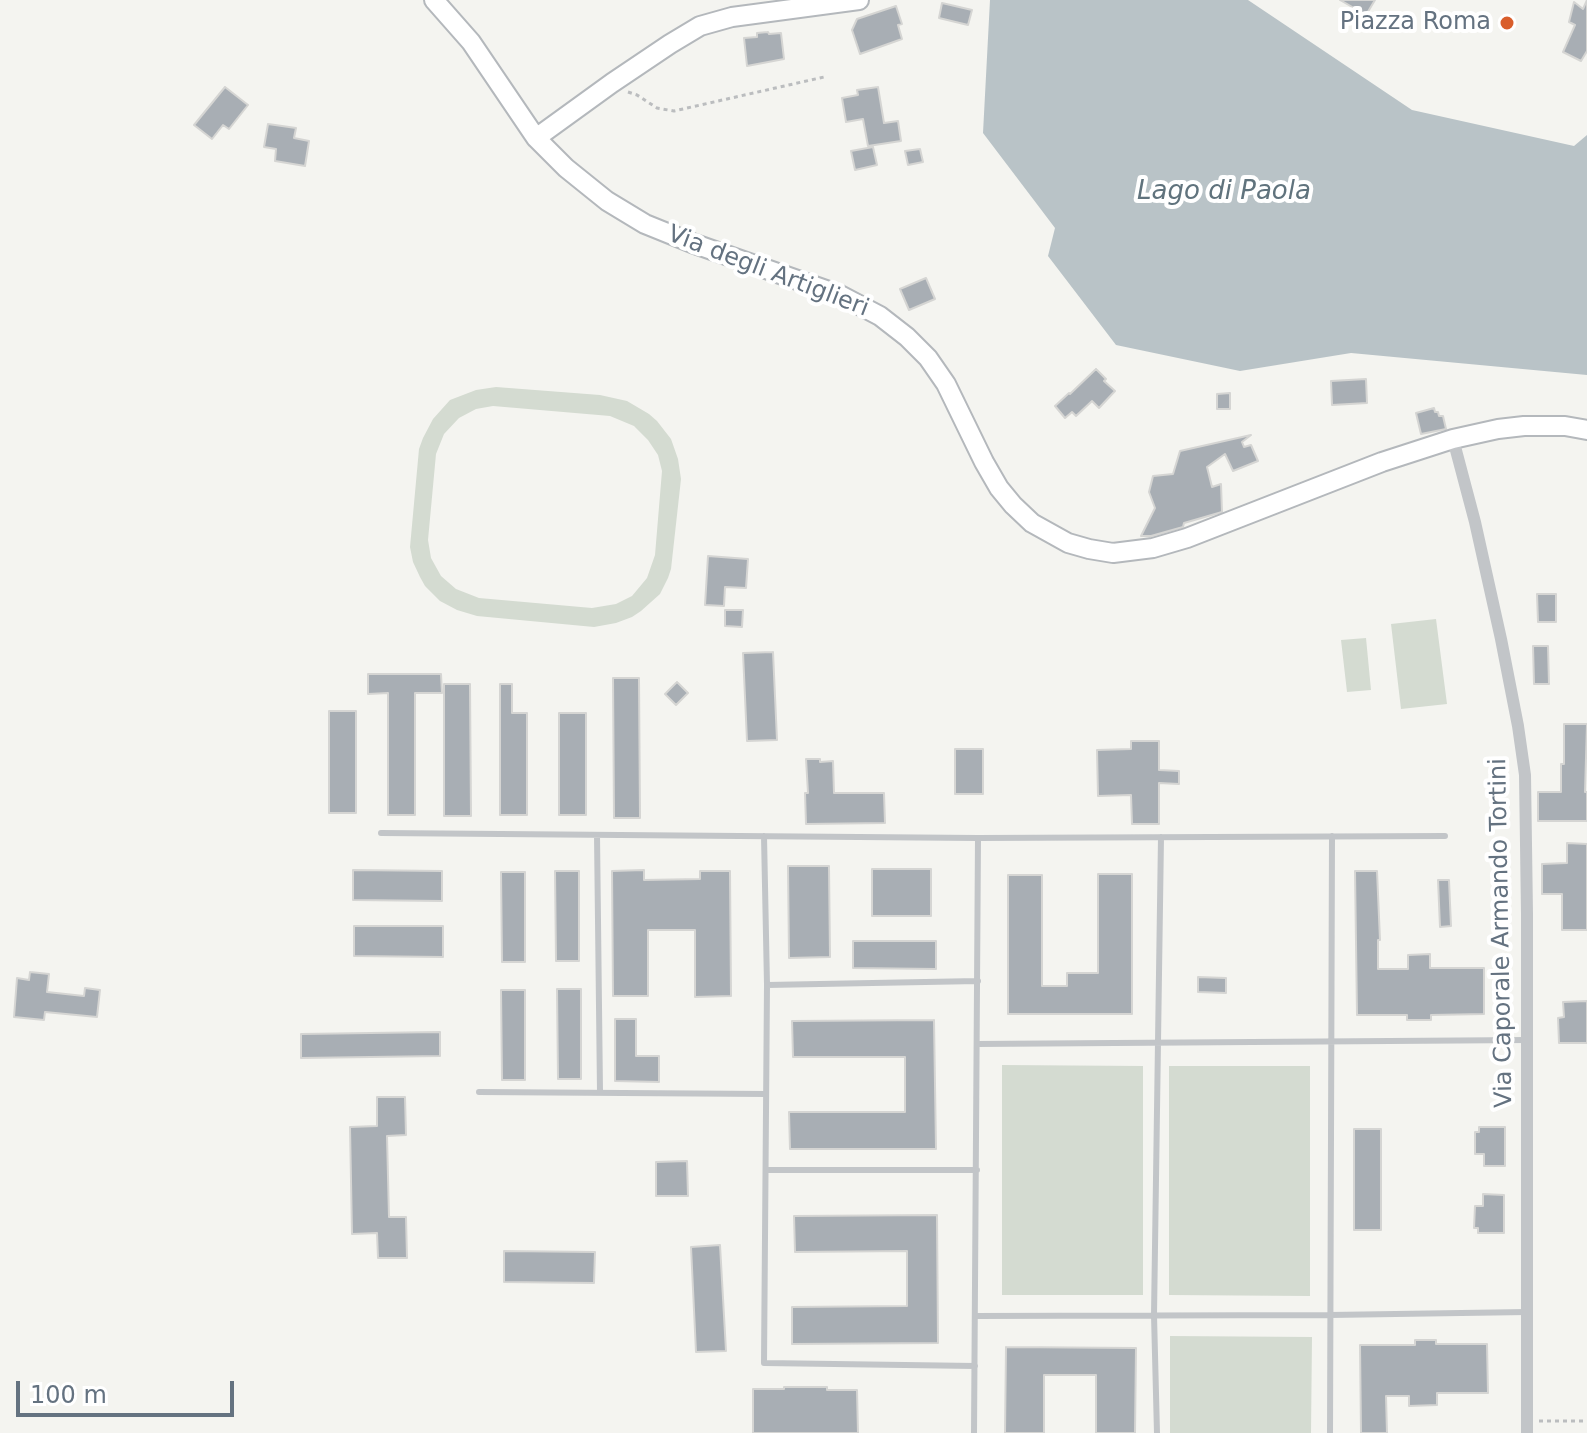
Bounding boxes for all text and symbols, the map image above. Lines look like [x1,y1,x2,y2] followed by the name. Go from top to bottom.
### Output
[1340,9,1491,37] place label: Piazza Roma
[1498,14,1516,32] marker: Piazza Roma
[1137,176,1311,208] water label: Lago di Paola
[663,220,873,324] street label: Via degli Artiglieri
[1485,758,1519,1108] street label: Via Caporale Armando Tortini
[20,1365,238,1415] scale bar
[30,1381,107,1409] text: 100 m

